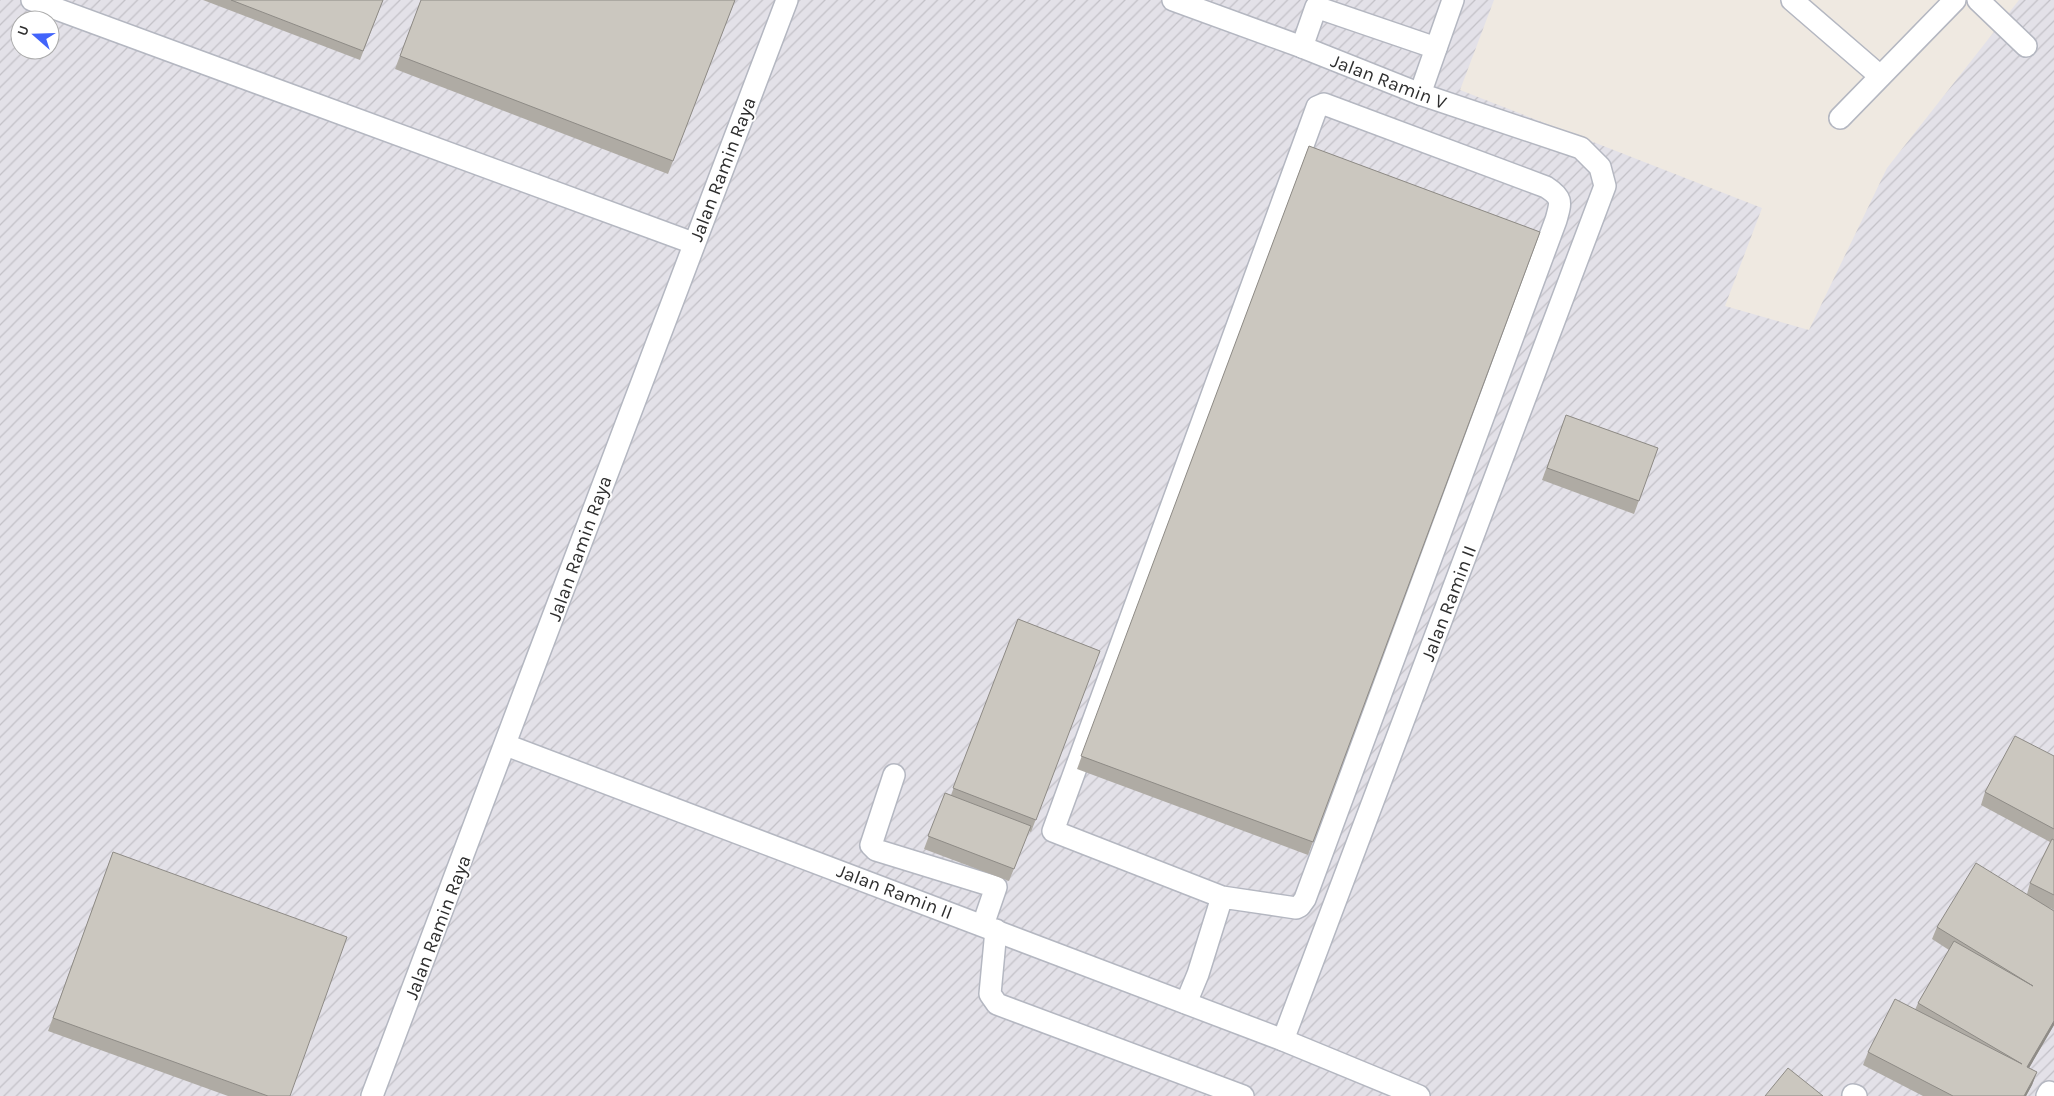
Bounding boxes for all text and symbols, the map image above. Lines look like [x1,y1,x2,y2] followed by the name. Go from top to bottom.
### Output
[10,10,60,60] north arrow
[14,23,33,38] text: U
[1328,50,1450,114] street label: Jalan Ramin V
[685,94,761,245] street label: Jalan Ramin Raya
[543,473,616,624] street label: Jalan Ramin Raya
[1417,542,1481,664] street label: Jalan Ramin II
[400,852,476,1003] street label: Jalan Ramin Raya
[834,860,956,924] street label: Jalan Ramin II

